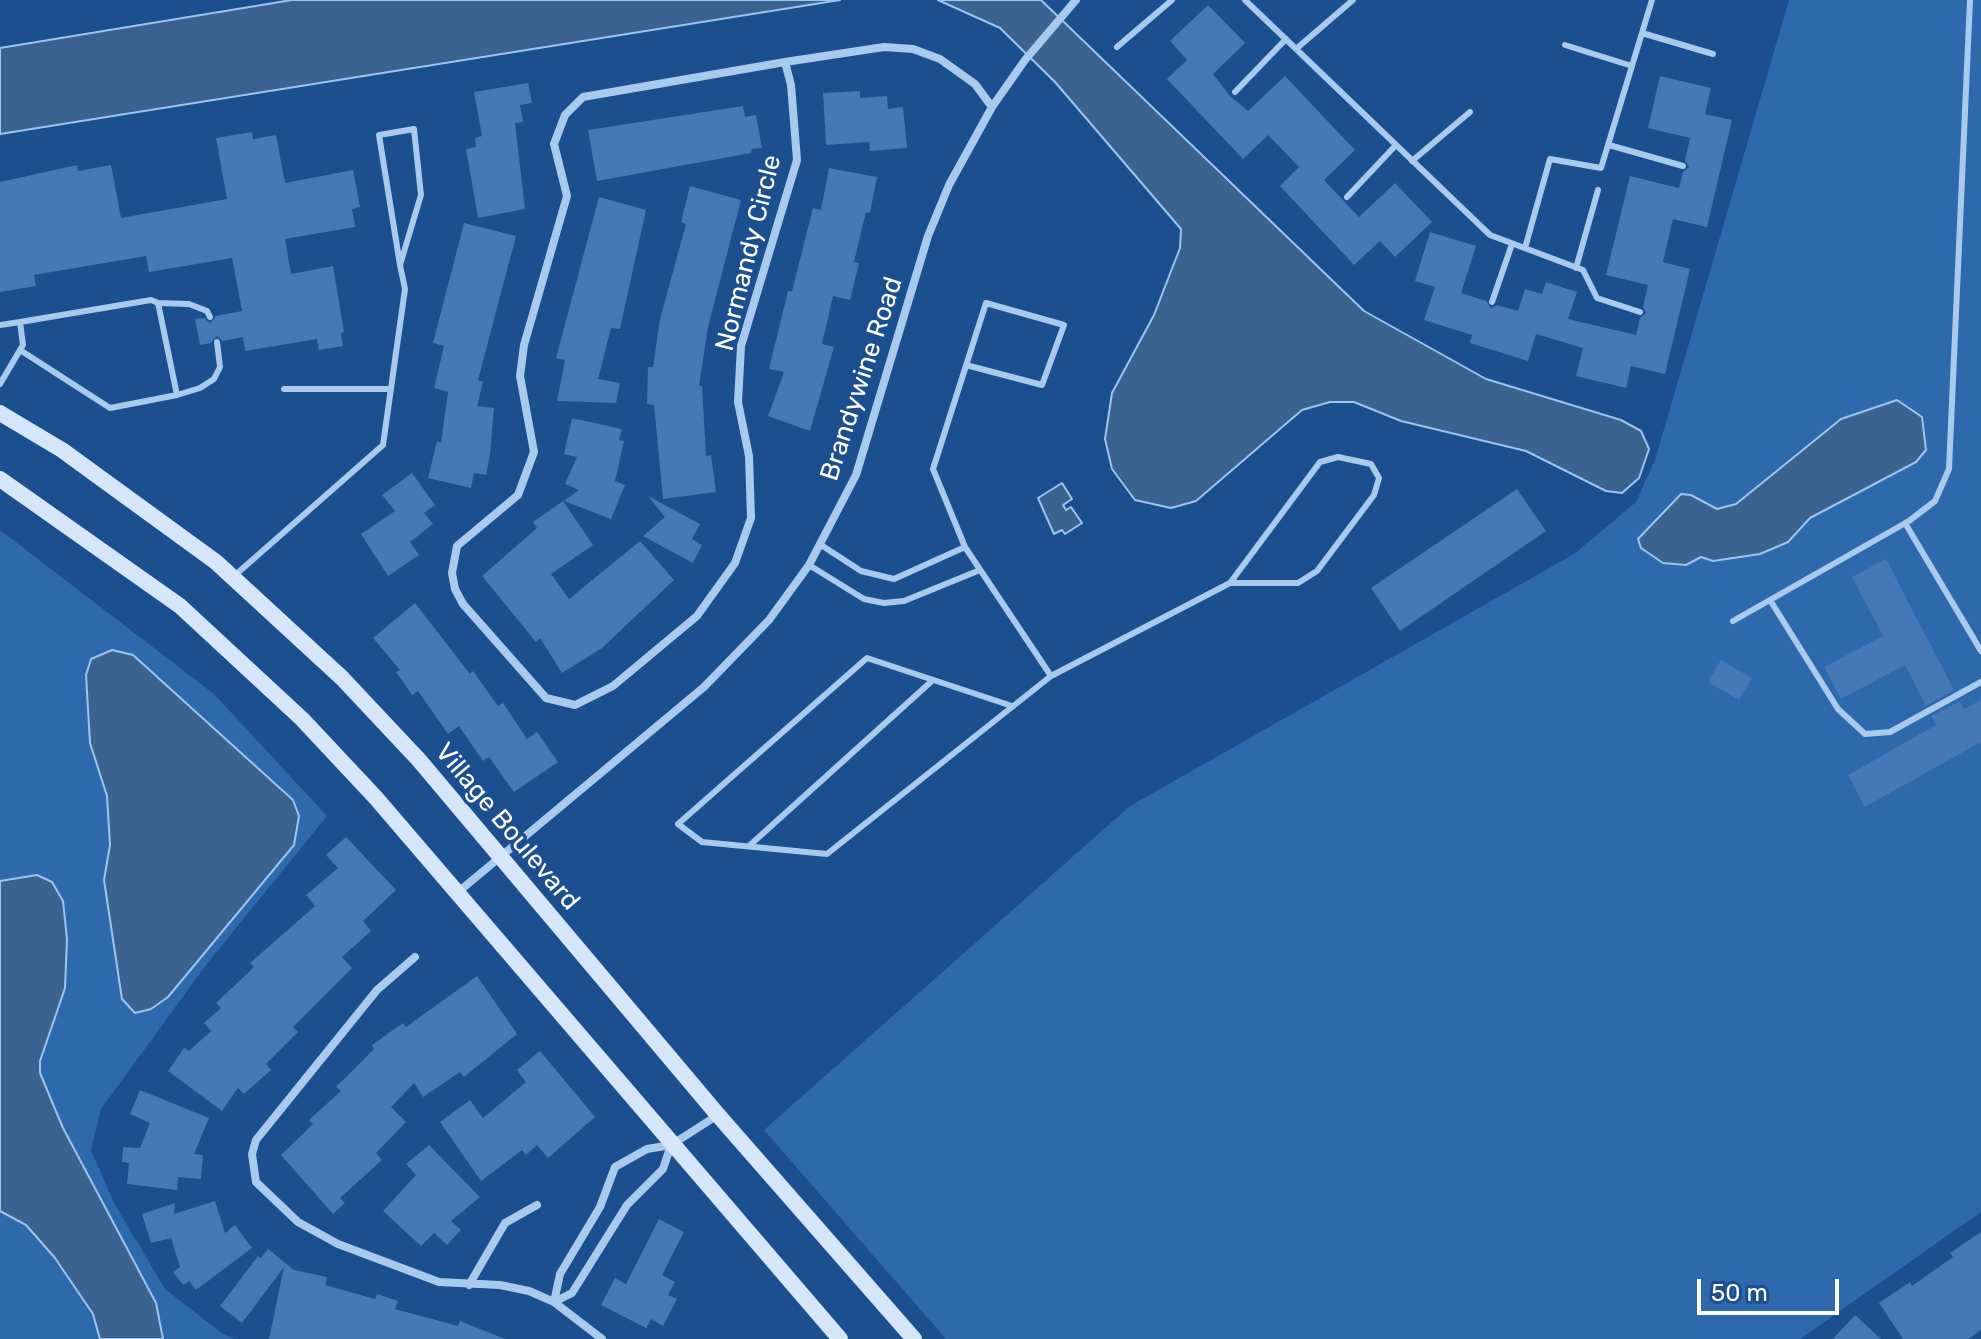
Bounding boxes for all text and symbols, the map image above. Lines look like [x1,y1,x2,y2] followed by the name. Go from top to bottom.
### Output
[710,152,788,354] street label: Normandy Circle
[814,273,910,485] street label: Brandywine Road
[428,737,586,917] street label: Village Boulevard
[1701,1263,1843,1313] scale bar
[1711,1279,1768,1307] text: 50 m

